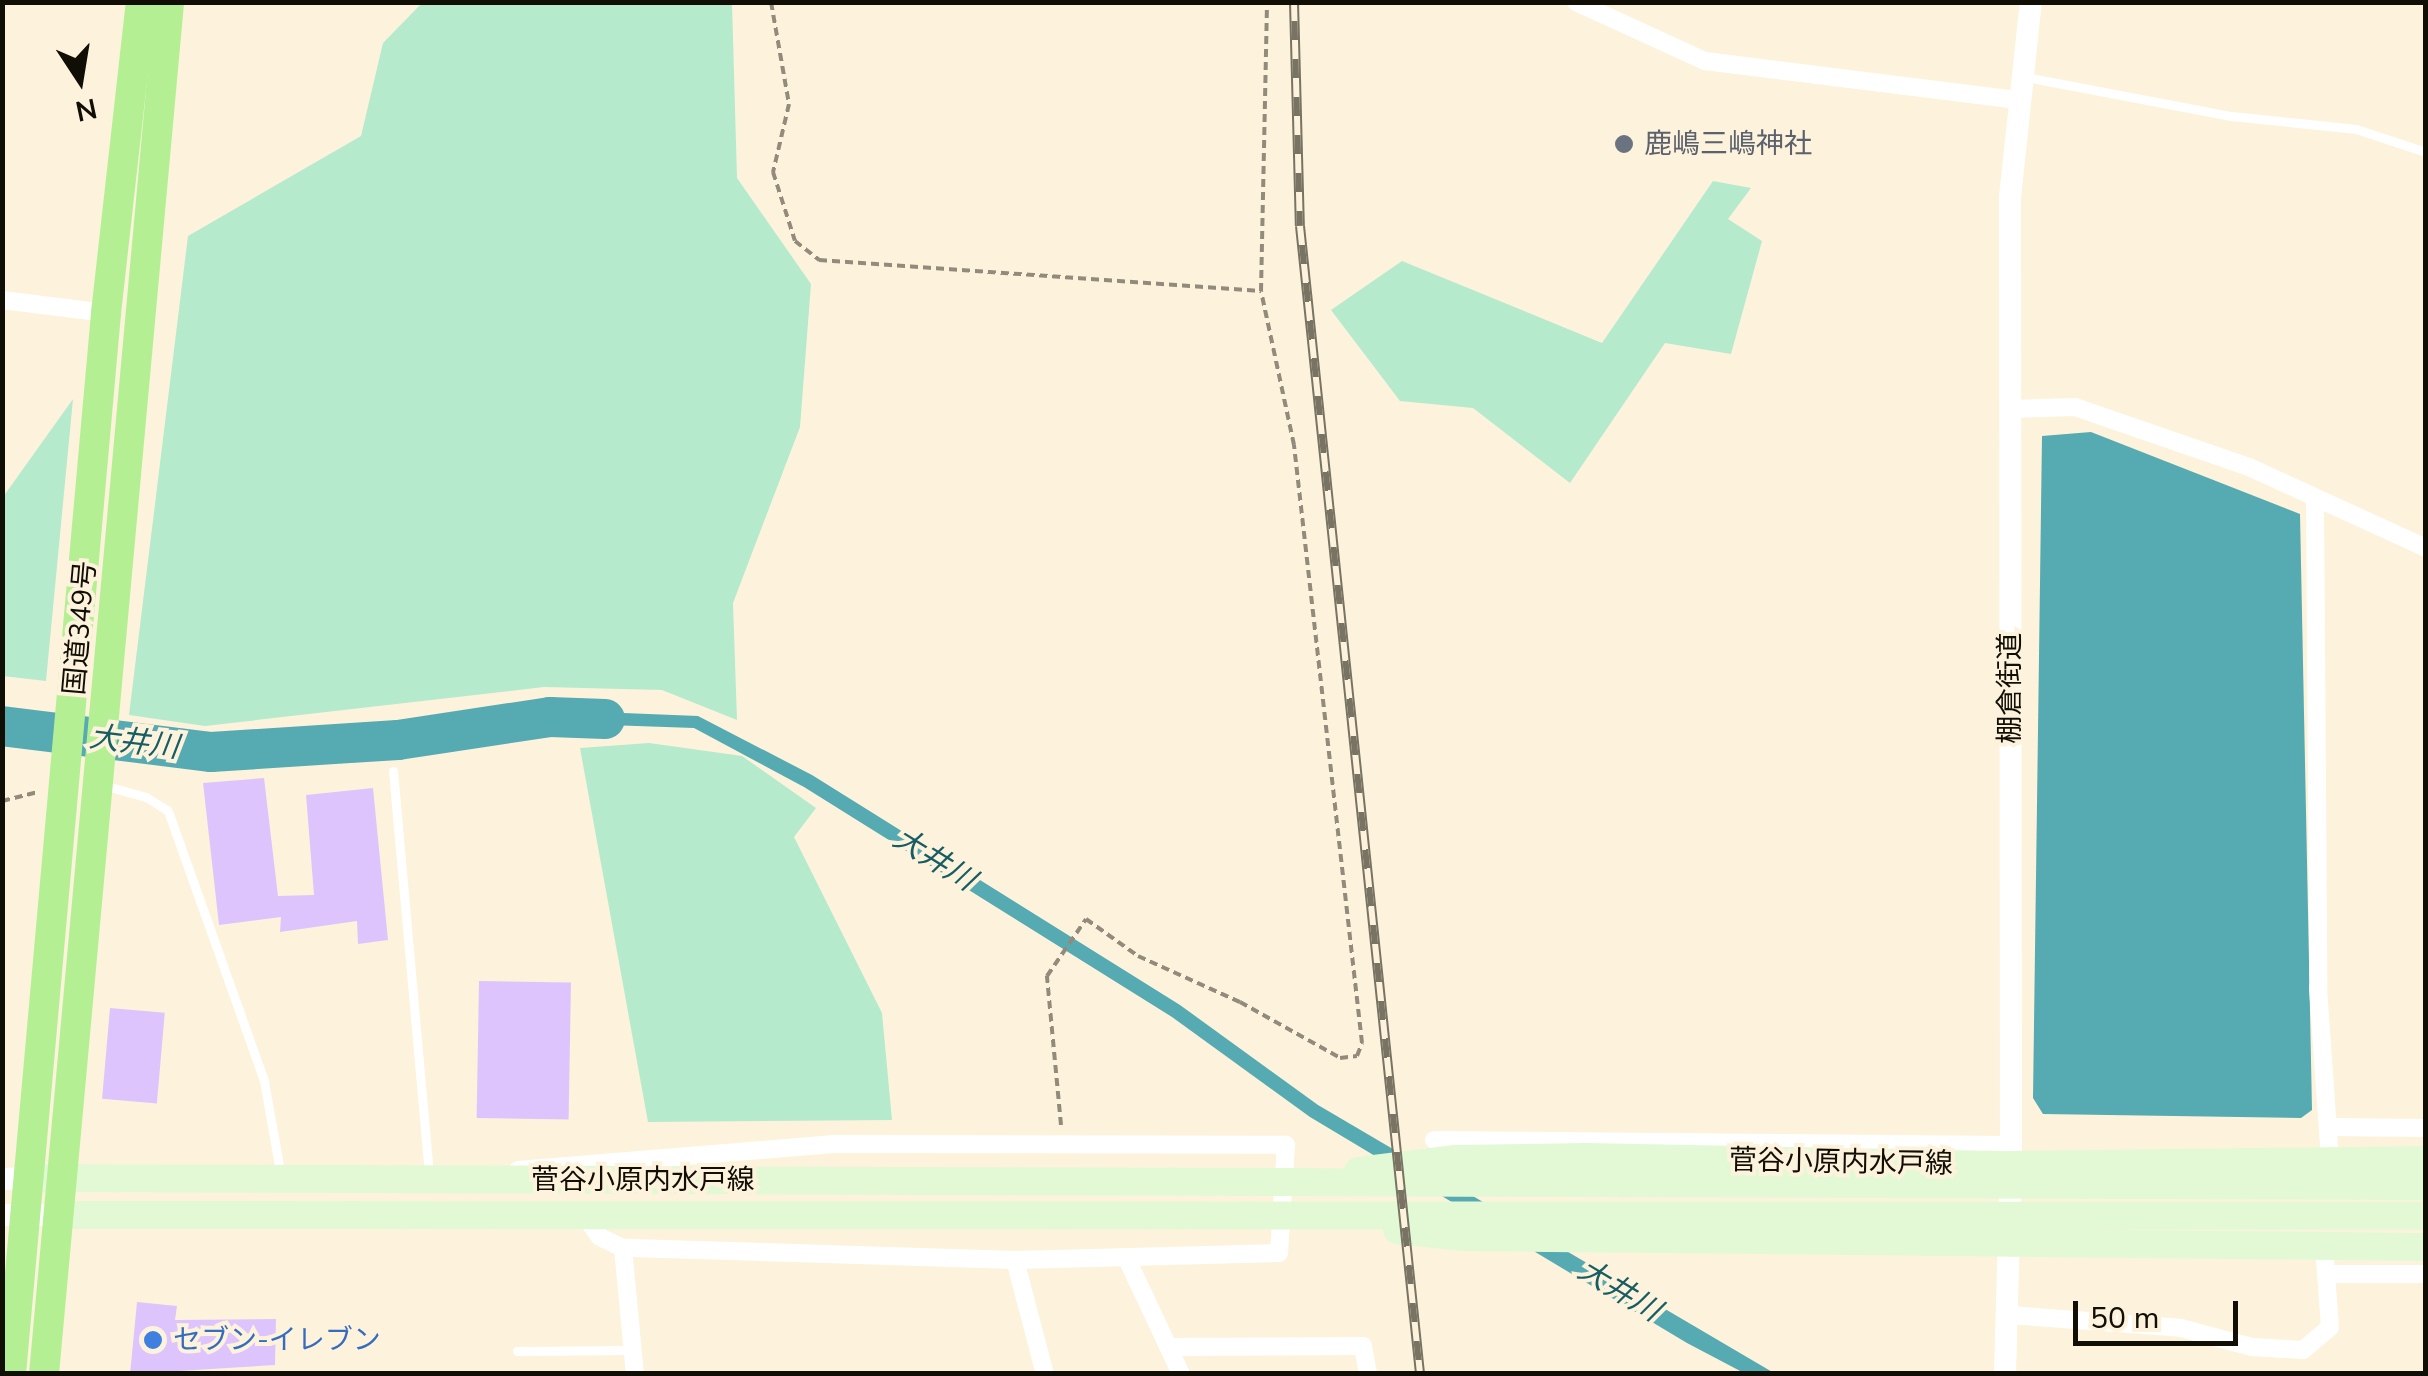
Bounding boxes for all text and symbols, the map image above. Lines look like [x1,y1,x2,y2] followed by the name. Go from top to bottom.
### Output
[30,30,130,130] north arrow
[72,89,100,130] text: N
[1644,127,1812,161] place label: 鹿嶋三嶋神社
[1613,133,1635,155] marker: 鹿嶋三嶋神社
[57,560,103,696] street label: 国道349号
[1993,632,2027,744] street label: 棚倉街道
[87,720,181,766] water label: 大井川
[886,821,982,899] water label: 大井川
[1729,1143,1953,1181] street label: 菅谷小原内水戸線
[531,1163,755,1197] street label: 菅谷小原内水戸線
[1571,1252,1667,1330] water label: 大井川
[2078,1281,2243,1343] scale bar
[2090,1298,2159,1339] text: 50 m
[173,1323,381,1357] place label: セブン-イレブン
[142,1329,164,1351] marker: セブン-イレブン

